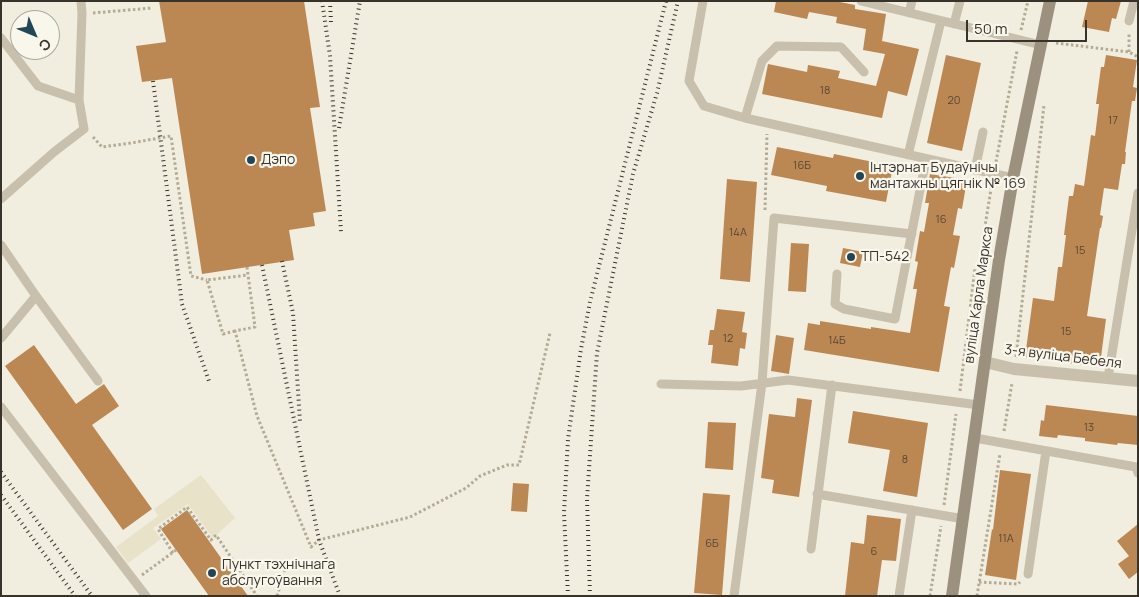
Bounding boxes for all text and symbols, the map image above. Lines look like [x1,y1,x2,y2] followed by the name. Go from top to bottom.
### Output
[10,10,60,60] north arrow
[969,10,1090,42] scale bar
[974,18,1008,39] text: 50 m
[35,35,56,56] text: С
[820,84,830,98] house number: 18
[948,94,960,108] house number: 20
[1108,114,1118,128] house number: 17
[261,152,295,168] place label: Дэпо
[245,154,257,166] marker: Дэпо
[793,159,811,173] house number: 16Б
[870,160,1026,192] place label: Інтэрнат Будаўнічы мантажны цягнік № 169
[854,170,866,182] marker: Інтэрнат Будаўнічы мантажны цягнік № 169
[935,213,947,227] house number: 16
[961,225,997,365] street label: вуліца Карла Маркса
[729,226,747,240] house number: 14А
[1075,244,1085,258] house number: 15
[861,249,909,265] place label: ТП-542
[845,251,857,263] marker: ТП-542
[1061,325,1071,339] house number: 15
[723,332,733,346] house number: 12
[828,334,846,348] house number: 14Б
[1003,341,1123,373] street label: 3-я вуліца Бебеля
[1084,421,1094,435] house number: 13
[902,453,908,467] house number: 8
[998,532,1014,546] house number: 11А
[705,537,719,551] house number: 6Б
[871,545,877,559] house number: 6
[222,557,335,590] place label: Пункт тэхнічнага абслугоўвання
[206,567,218,579] marker: Пункт тэхнічнага абслугоўвання

